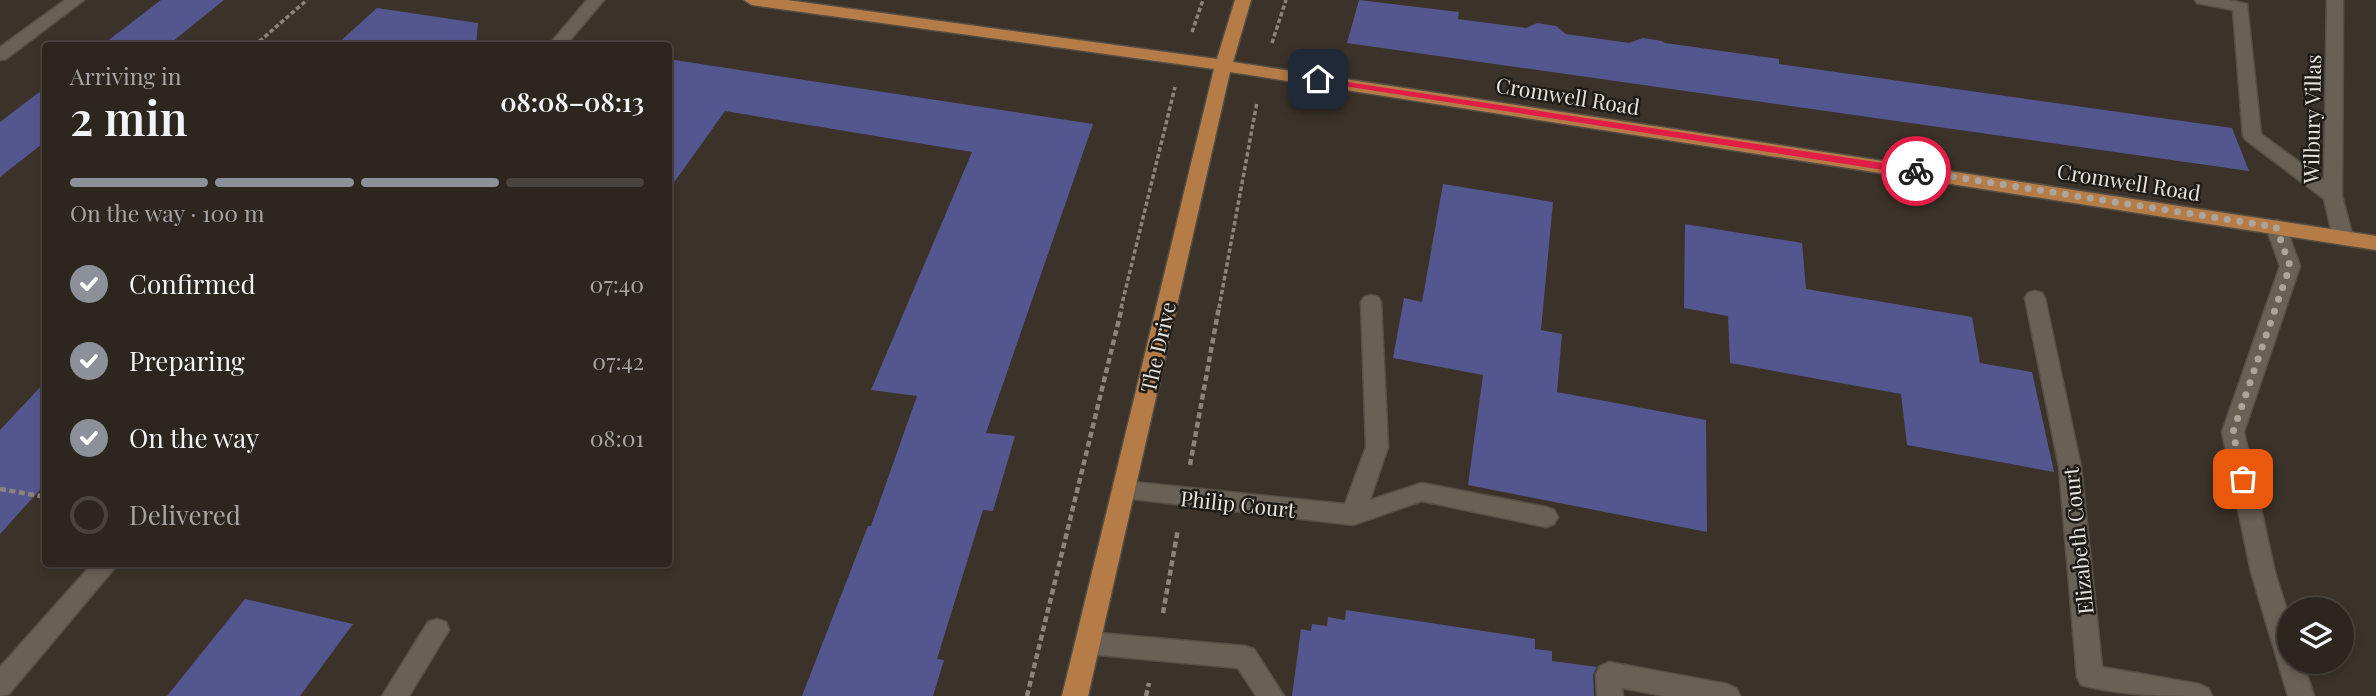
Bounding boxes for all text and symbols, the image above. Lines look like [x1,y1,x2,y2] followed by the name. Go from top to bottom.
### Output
[1288,49,1348,109] pin
[2296,54,2326,185] street label: Wilbury Villas
[70,60,182,91] text: Arriving in
[1299,60,1337,98] icon: home
[1494,70,1642,120] street label: Cromwell Road
[500,84,644,119] text: 08:08–08:13
[70,86,188,148] text: 2 min
[1881,136,1951,206] courier
[1897,152,1935,190] icon: bike
[2055,156,2203,206] street label: Cromwell Road
[70,197,264,228] text: On the way · 100 m
[70,265,108,303] icon: check
[129,266,256,301] text: Confirmed
[590,268,644,299] text: 07:40
[1133,299,1181,395] street label: The Drive
[70,342,108,380] icon: check
[129,343,245,378] text: Preparing
[592,345,644,376] text: 07:42
[70,419,108,457] icon: check
[129,420,259,455] text: On the way
[590,422,644,453] text: 08:01
[2213,449,2273,509] pin
[2224,460,2262,498] icon: bag
[2055,465,2099,616] street label: Elizabeth Court
[1179,483,1297,523] street label: Philip Court
[129,497,241,532] text: Delivered
[2277,597,2354,674] map controls
[2277,597,2354,674] button: layers

